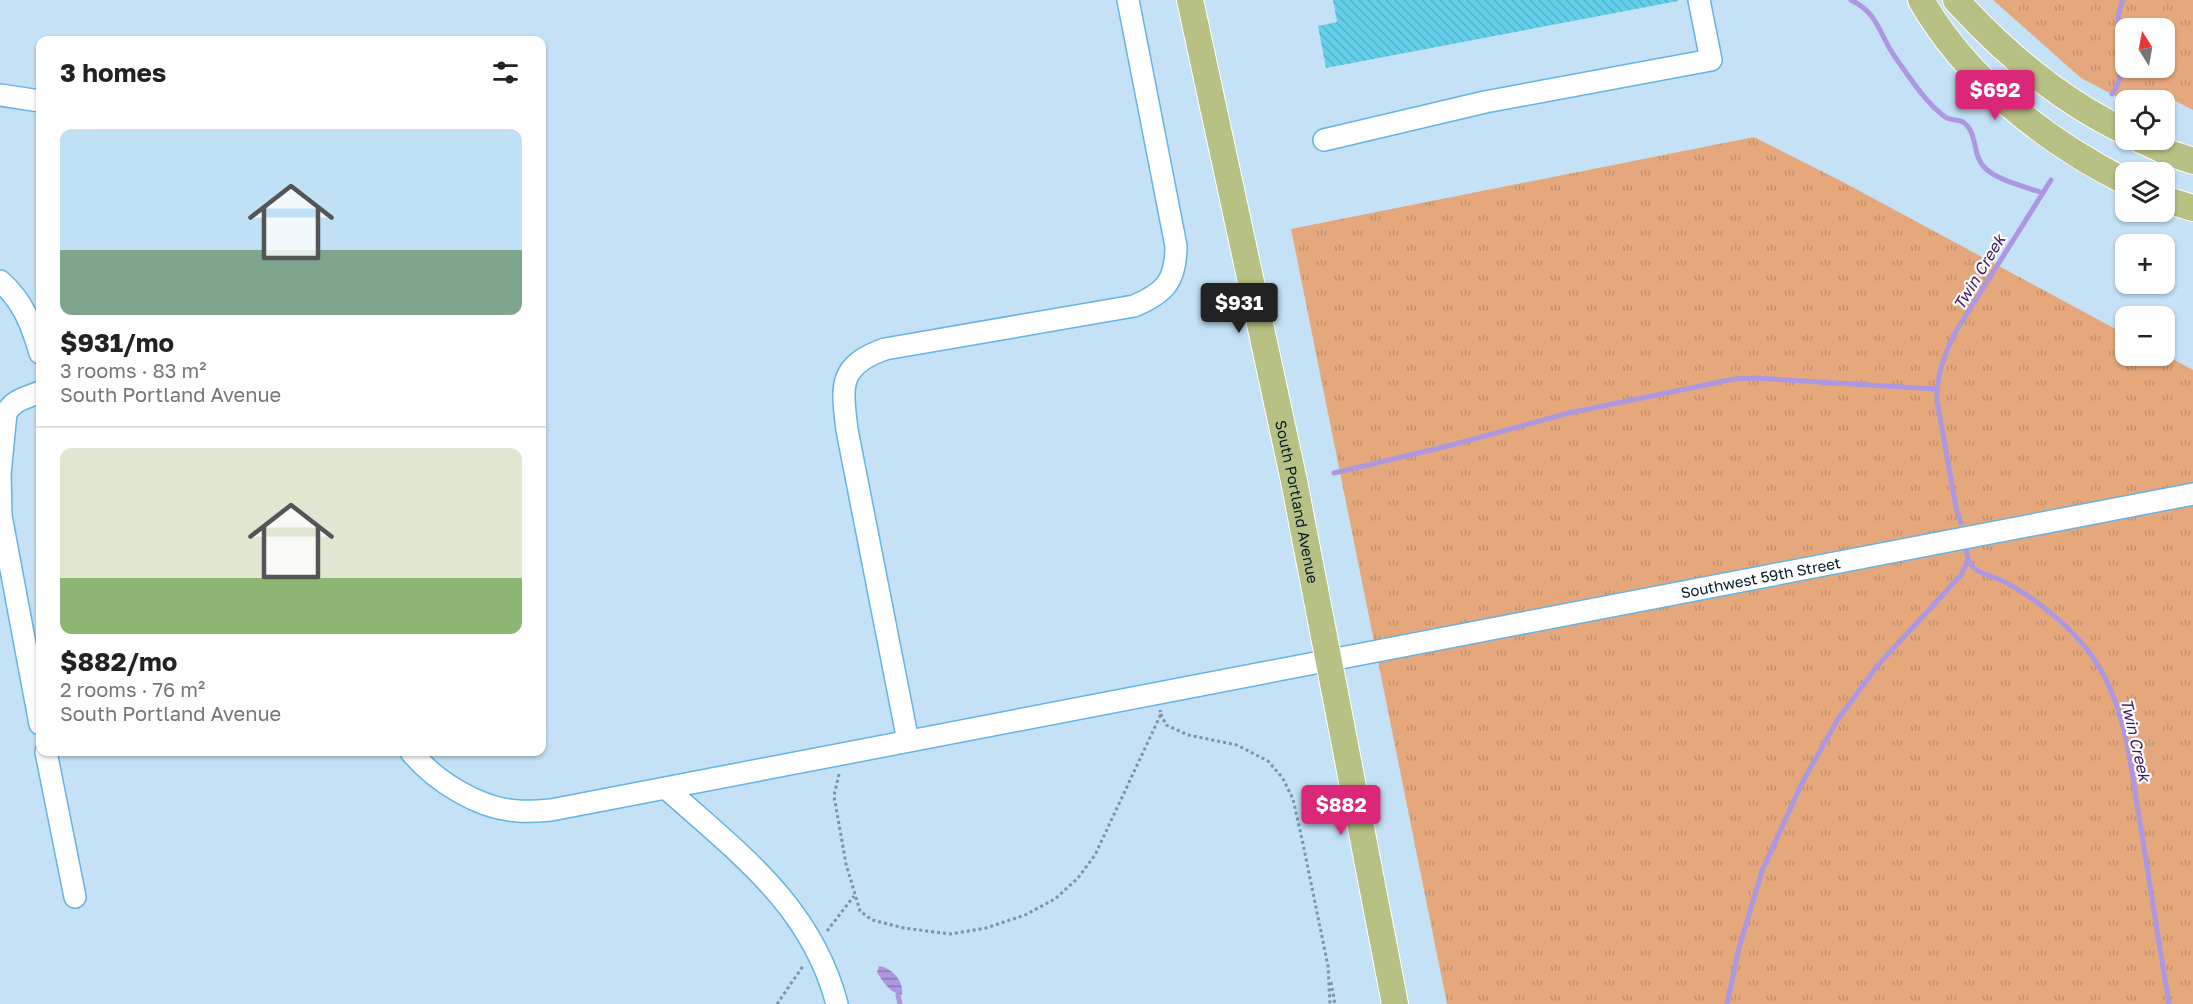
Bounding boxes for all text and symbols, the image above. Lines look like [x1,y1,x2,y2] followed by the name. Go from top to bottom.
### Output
[2115,18,2175,78] north arrow
[2115,18,2175,366] map controls
[489,56,522,89] icon: filters
[60,57,166,88] text: 3 homes
[1959,70,2031,121] pin: $692
[1970,77,2021,101] text: $692
[2115,90,2175,150] button: locate
[2115,162,2175,222] button: layers
[237,168,345,276] icon: home
[1949,229,2010,313] water label: Twin Creek
[2115,234,2175,294] button: +
[1203,283,1275,334] pin: $931
[1215,290,1263,314] text: $931
[2115,306,2175,366] button: −
[60,327,174,358] text: $931/mo
[60,358,206,382] text: 3 rooms · 83 m²
[60,382,281,406] text: South Portland Avenue
[1272,418,1323,585] street label: South Portland Avenue
[237,487,345,595] icon: home
[1679,553,1842,601] street label: Southwest 59th Street
[60,646,177,677] text: $882/mo
[60,677,205,701] text: 2 rooms · 76 m²
[2117,697,2156,785] water label: Twin Creek
[60,701,281,725] text: South Portland Avenue
[1305,785,1377,836] pin: $882
[1315,792,1367,816] text: $882

